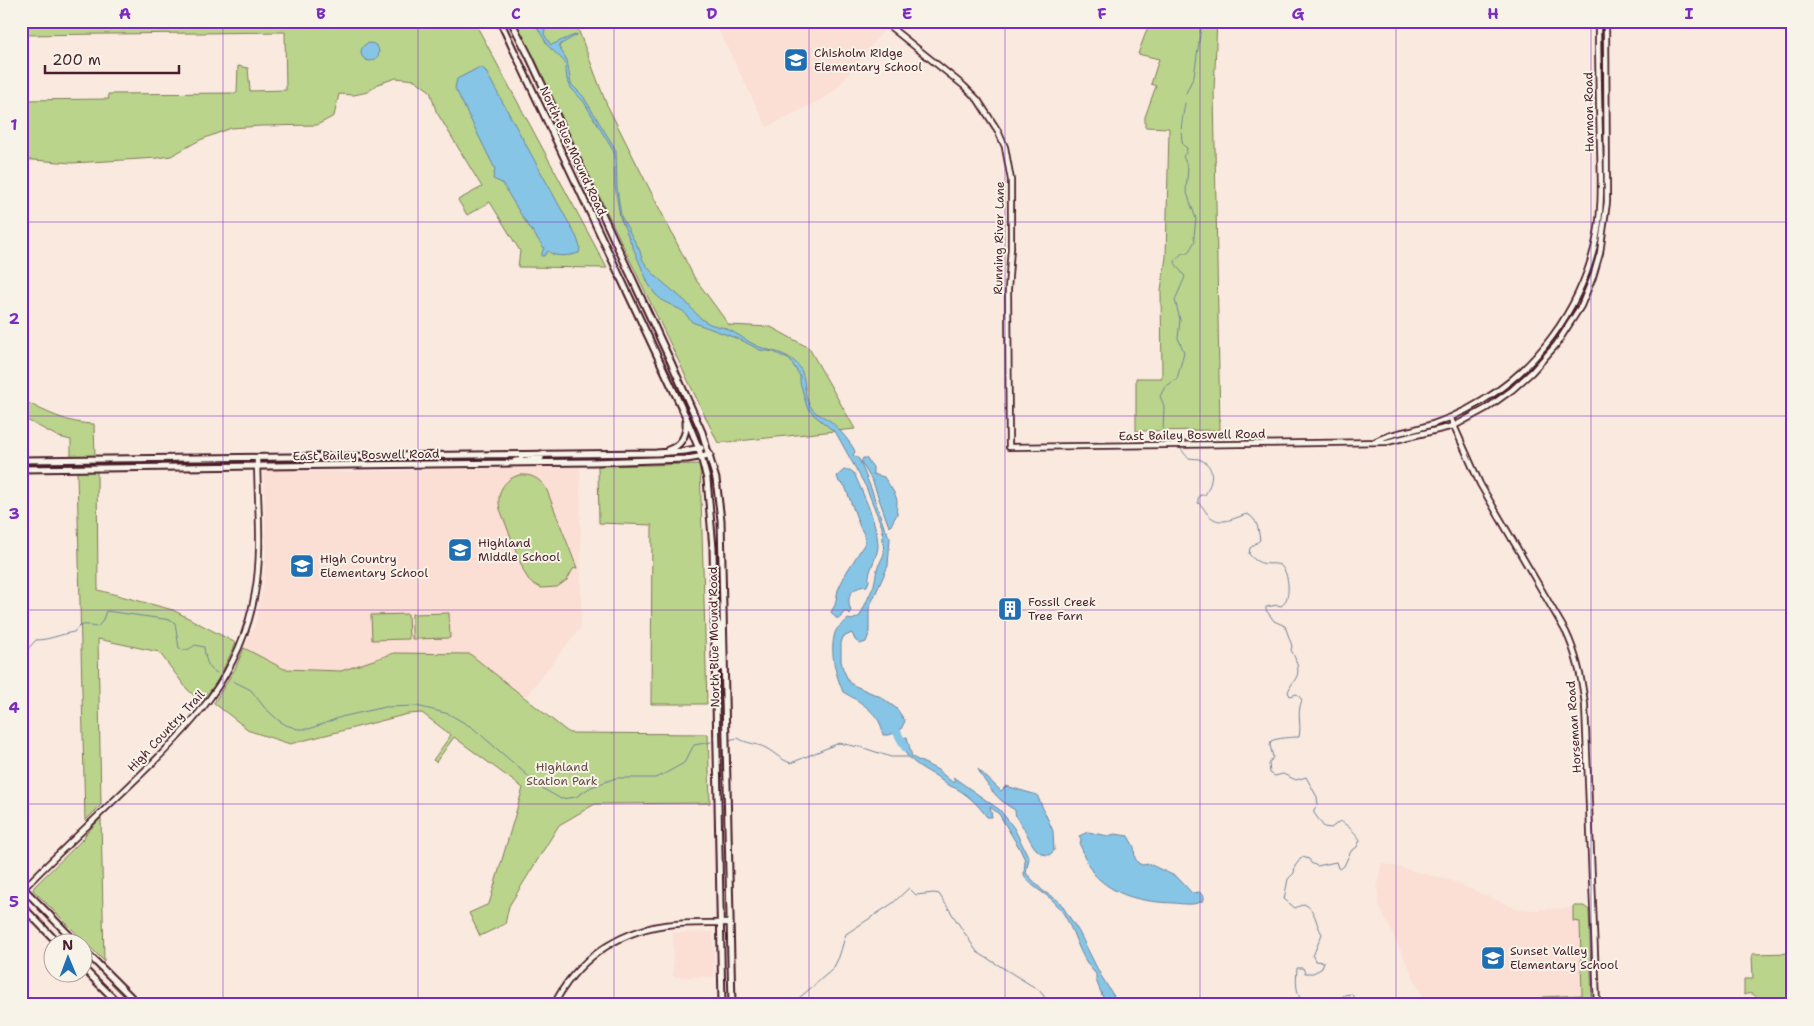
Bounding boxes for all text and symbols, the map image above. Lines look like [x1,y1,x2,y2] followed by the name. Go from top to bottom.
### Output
[119,3,131,24] text: A
[316,3,326,24] text: B
[511,3,521,24] text: C
[706,3,718,24] text: D
[902,3,912,24] text: E
[1097,3,1107,24] text: F
[1292,3,1305,24] text: G
[1487,3,1499,24] text: H
[1685,3,1694,24] text: I
[45,42,179,74] scale bar
[814,45,922,75] place label: Chisholm Ridge Elementary School
[783,47,809,73] school or university icon: Chisholm Ridge Elementary School
[52,50,101,70] text: 200 m
[1580,71,1598,152] street label: Harmon Road
[536,84,610,219] street label: North Blue Mound Road
[10,114,18,135] text: 1
[990,181,1008,295] street label: Running River Lane
[8,308,20,329] text: 2
[1118,426,1266,444] street label: East Bailey Boswell Road
[292,446,440,464] street label: East Bailey Boswell Road
[8,503,20,524] text: 3
[478,535,560,565] place label: Highland Middle School
[447,537,473,563] school or university icon: Highland Middle School
[320,551,428,581] place label: High Country Elementary School
[289,553,315,579] school or university icon: High Country Elementary School
[705,566,723,708] street label: North Blue Mound Road
[1028,594,1096,624] place label: Fossil Creek Tree Farn
[997,596,1023,622] building icon: Fossil Creek Tree Farn
[1563,680,1585,774] street label: Horseman Road
[124,686,208,775] street label: High Country Trail
[8,697,20,718] text: 4
[526,759,598,789] park label: Highland Station Park
[9,891,19,912] text: 5
[42,934,92,984] north arrow
[62,936,73,954] text: N
[1510,943,1618,973] place label: Sunset Valley Elementary School
[1480,945,1506,971] school or university icon: Sunset Valley Elementary School

